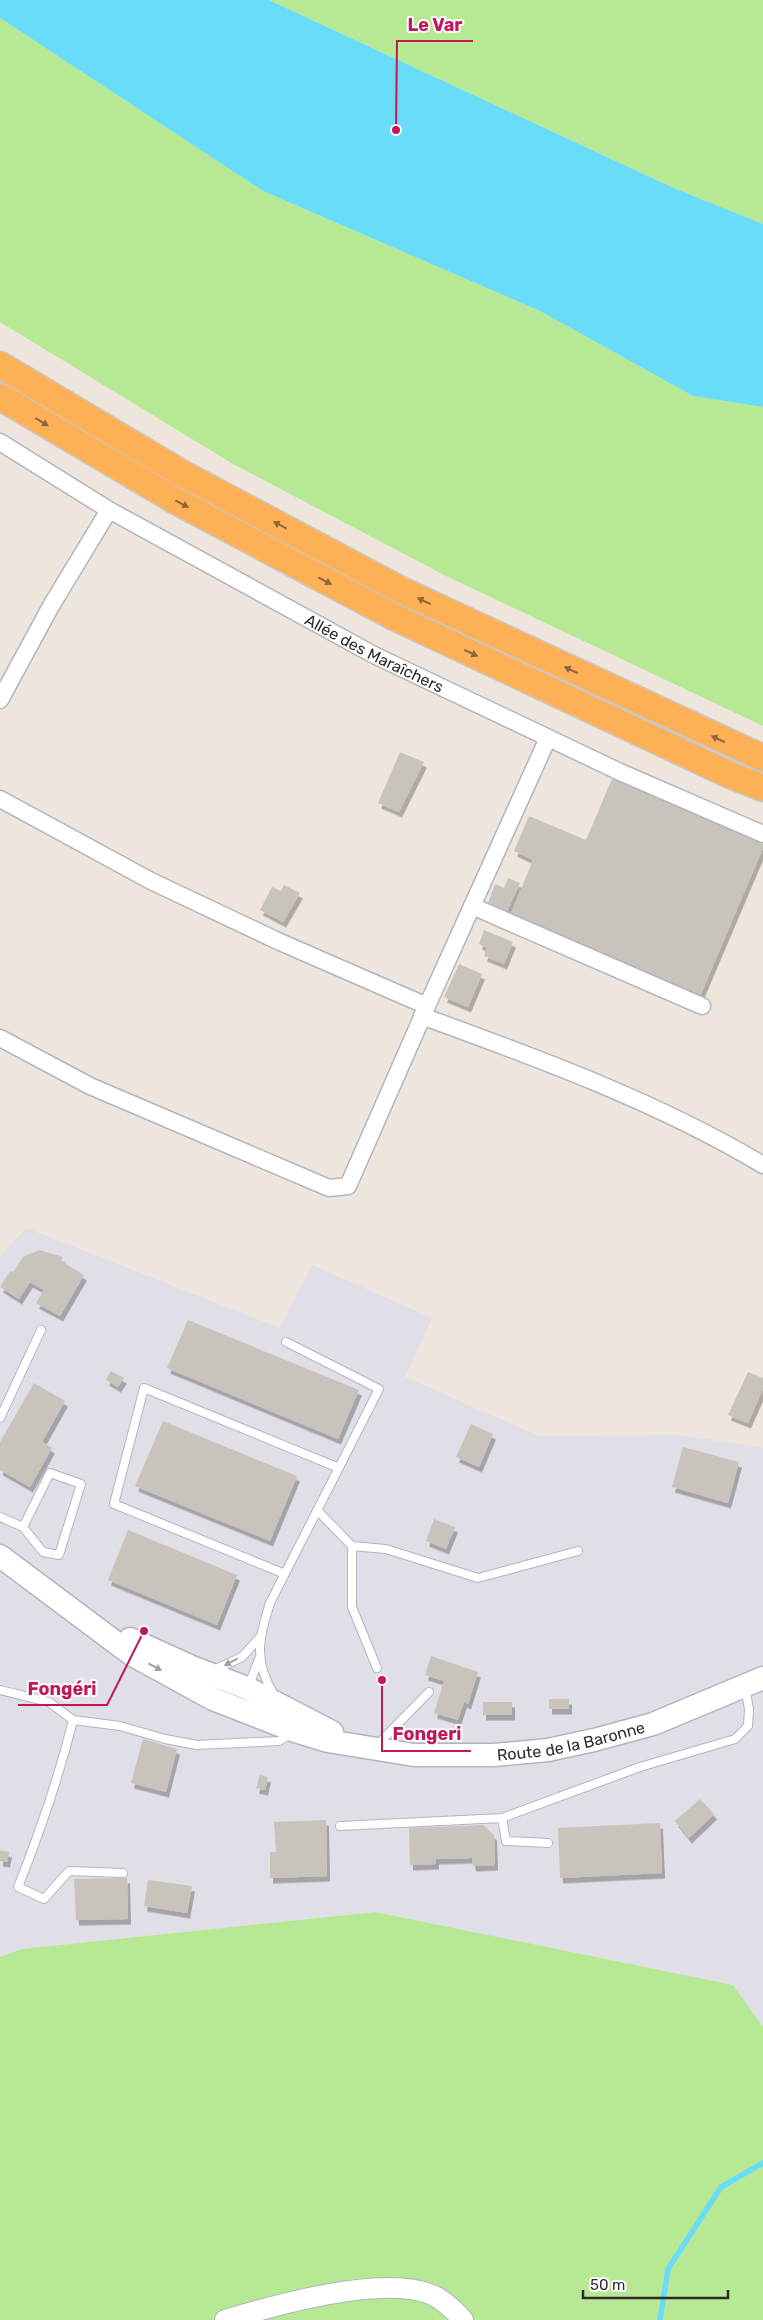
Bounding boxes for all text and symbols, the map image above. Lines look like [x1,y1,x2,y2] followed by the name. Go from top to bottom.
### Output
[397,8,473,41] callout: Le Var
[408,14,462,36] text: Le Var
[35,417,49,426] one-way arrow
[175,500,189,508] one-way arrow
[273,521,287,530] one-way arrow
[318,577,333,585] one-way arrow
[417,596,431,604] one-way arrow
[302,610,447,696] street label: Allée des Maraîchers
[464,650,478,658] one-way arrow
[564,665,578,673] one-way arrow
[711,734,725,742] one-way arrow
[224,1658,238,1666] one-way arrow
[148,1663,162,1672] one-way arrow
[18,1672,107,1705] callout: Fongéri
[28,1678,96,1700] text: Fongéri
[496,1717,647,1764] street label: Route de la Baronne
[382,1718,471,1751] callout: Fongeri
[393,1723,461,1745] text: Fongeri
[583,2268,728,2300] scale bar
[590,2276,625,2294] text: 50 m

